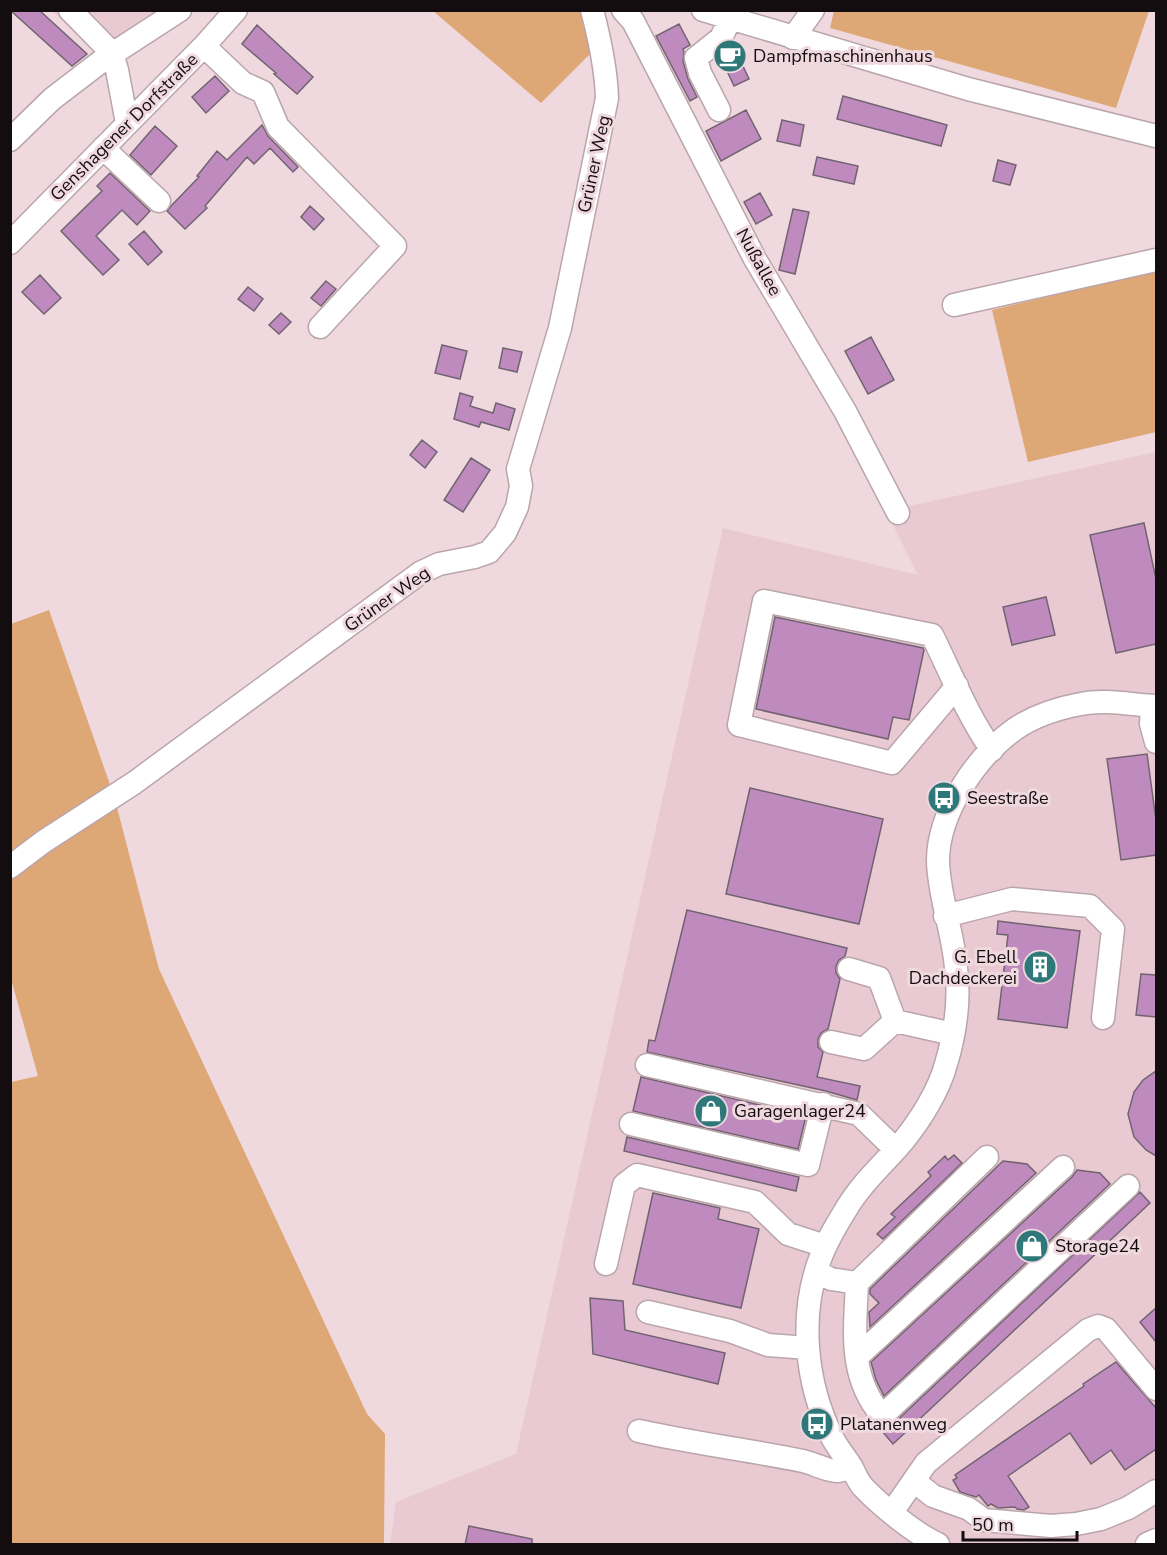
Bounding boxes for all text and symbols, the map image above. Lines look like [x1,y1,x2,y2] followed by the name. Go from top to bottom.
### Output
[712,38,748,74] cafe icon: Dampfmaschinenhaus
[753,44,933,68] place label: Dampfmaschinenhaus
[45,48,203,206] street label: Genshagener Dorfstraße
[572,113,616,215] street label: Grüner Weg
[731,224,787,300] street label: Nußallee
[339,561,435,637] street label: Grüner Weg
[926,780,962,816] bus stop icon: Seestraße
[967,786,1049,810] place label: Seestraße
[909,945,1018,990] place label: G. Ebell Dachdeckerei
[1022,949,1058,985] building icon: G. Ebell Dachdeckerei
[693,1093,729,1129] shop icon: Garagenlager24
[734,1099,866,1123] place label: Garagenlager24
[1014,1228,1050,1264] shop icon: Storage24
[1055,1234,1140,1258] place label: Storage24
[799,1406,835,1442] bus stop icon: Platanenweg
[840,1412,947,1436] place label: Platanenweg
[963,1504,1077,1542] scale bar
[972,1513,1014,1537] text: 50 m

